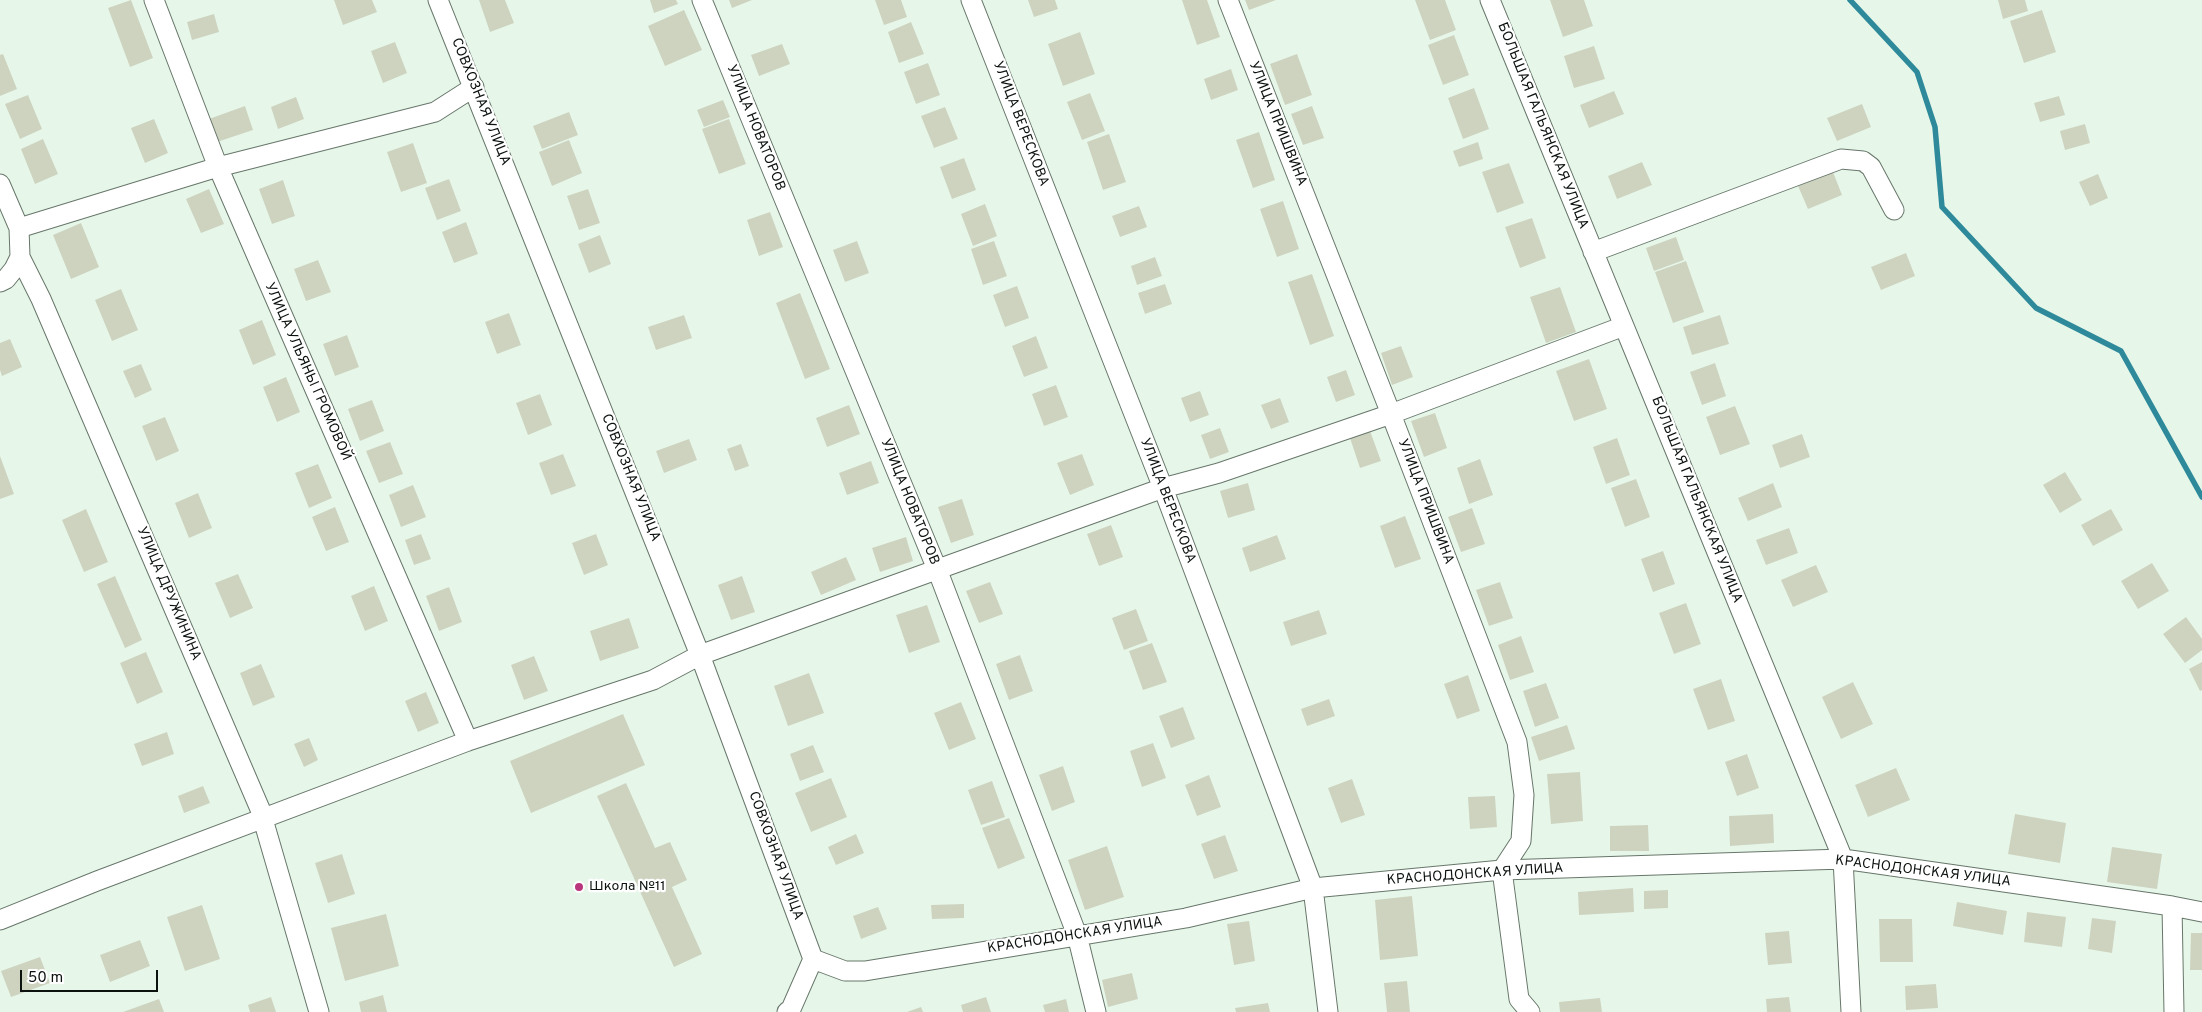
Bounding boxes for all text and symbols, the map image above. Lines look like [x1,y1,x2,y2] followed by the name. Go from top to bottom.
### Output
[1493,20,1591,232] street label: БОЛЬШАЯ ГАЛЬЯНСКАЯ УЛИЦА
[447,36,513,168] street label: СОВХОЗНАЯ УЛИЦА
[988,59,1052,189] street label: УЛИЦА ВЕРЕСКОВА
[1244,59,1310,189] street label: УЛИЦА ПРИШВИНА
[722,62,788,194] street label: УЛИЦА НОВАТОРОВ
[260,280,354,464] street label: УЛИЦА УЛЬЯНЫ ГРОМОВОЙ
[1647,394,1745,606] street label: БОЛЬШАЯ ГАЛЬЯНСКАЯ УЛИЦА
[597,412,663,544] street label: СОВХОЗНАЯ УЛИЦА
[876,436,942,568] street label: УЛИЦА НОВАТОРОВ
[1135,436,1199,566] street label: УЛИЦА ВЕРЕСКОВА
[1393,437,1457,567] street label: УЛИЦА ПРИШВИНА
[132,525,204,663] street label: УЛИЦА ДРУЖИНИНА
[744,789,806,923] street label: СОВХОЗНАЯ УЛИЦА
[1834,853,2012,891] street label: КРАСНОДОНСКАЯ УЛИЦА
[1386,860,1564,890] street label: КРАСНОДОНСКАЯ УЛИЦА
[589,879,665,895] place label: Школа №11
[573,881,585,893] marker: Школа №11
[986,914,1164,958] street label: КРАСНОДОНСКАЯ УЛИЦА
[22,960,160,992] scale bar
[28,969,63,988] text: 50 m

